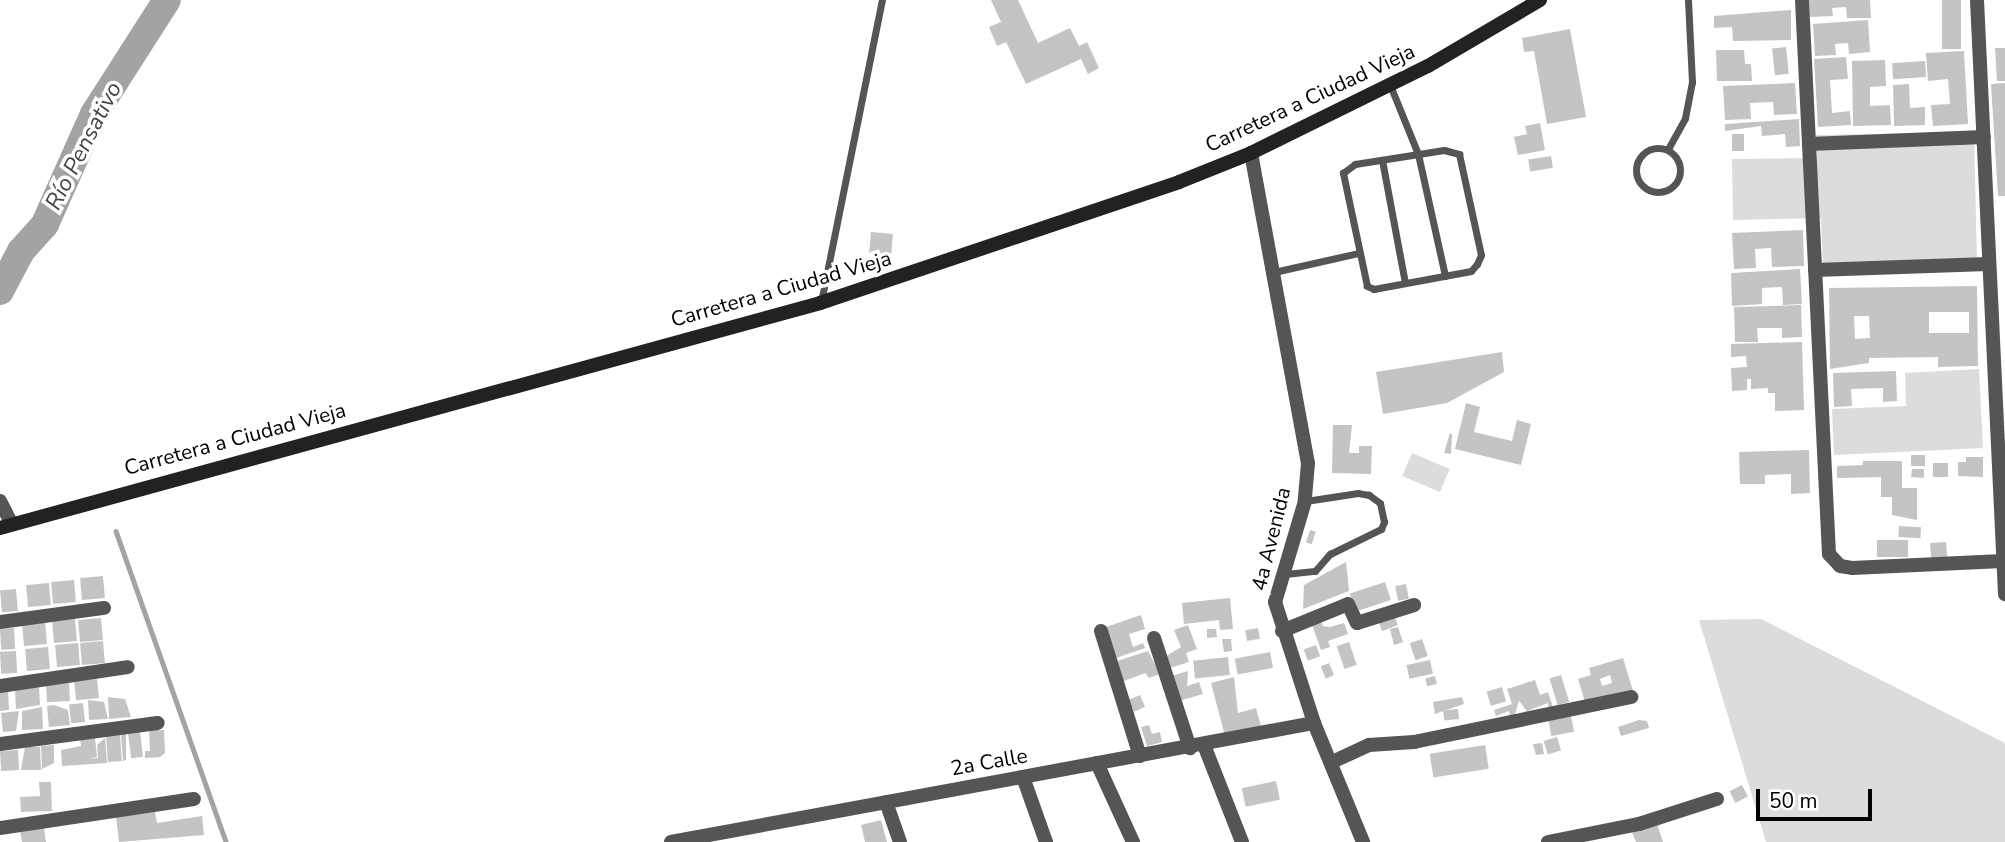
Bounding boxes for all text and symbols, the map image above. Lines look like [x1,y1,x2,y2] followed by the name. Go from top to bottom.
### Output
[1201,38,1419,158] street label: Carretera a Ciudad Vieja
[40,77,128,215] water label: Río Pensativo
[668,245,894,333] street label: Carretera a Ciudad Vieja
[121,397,349,481] street label: Carretera a Ciudad Vieja
[1246,485,1296,593] street label: 4a Avenida
[949,743,1029,781] street label: 2a Calle
[1760,776,1876,820] scale bar
[1769,787,1818,815] text: 50 m

